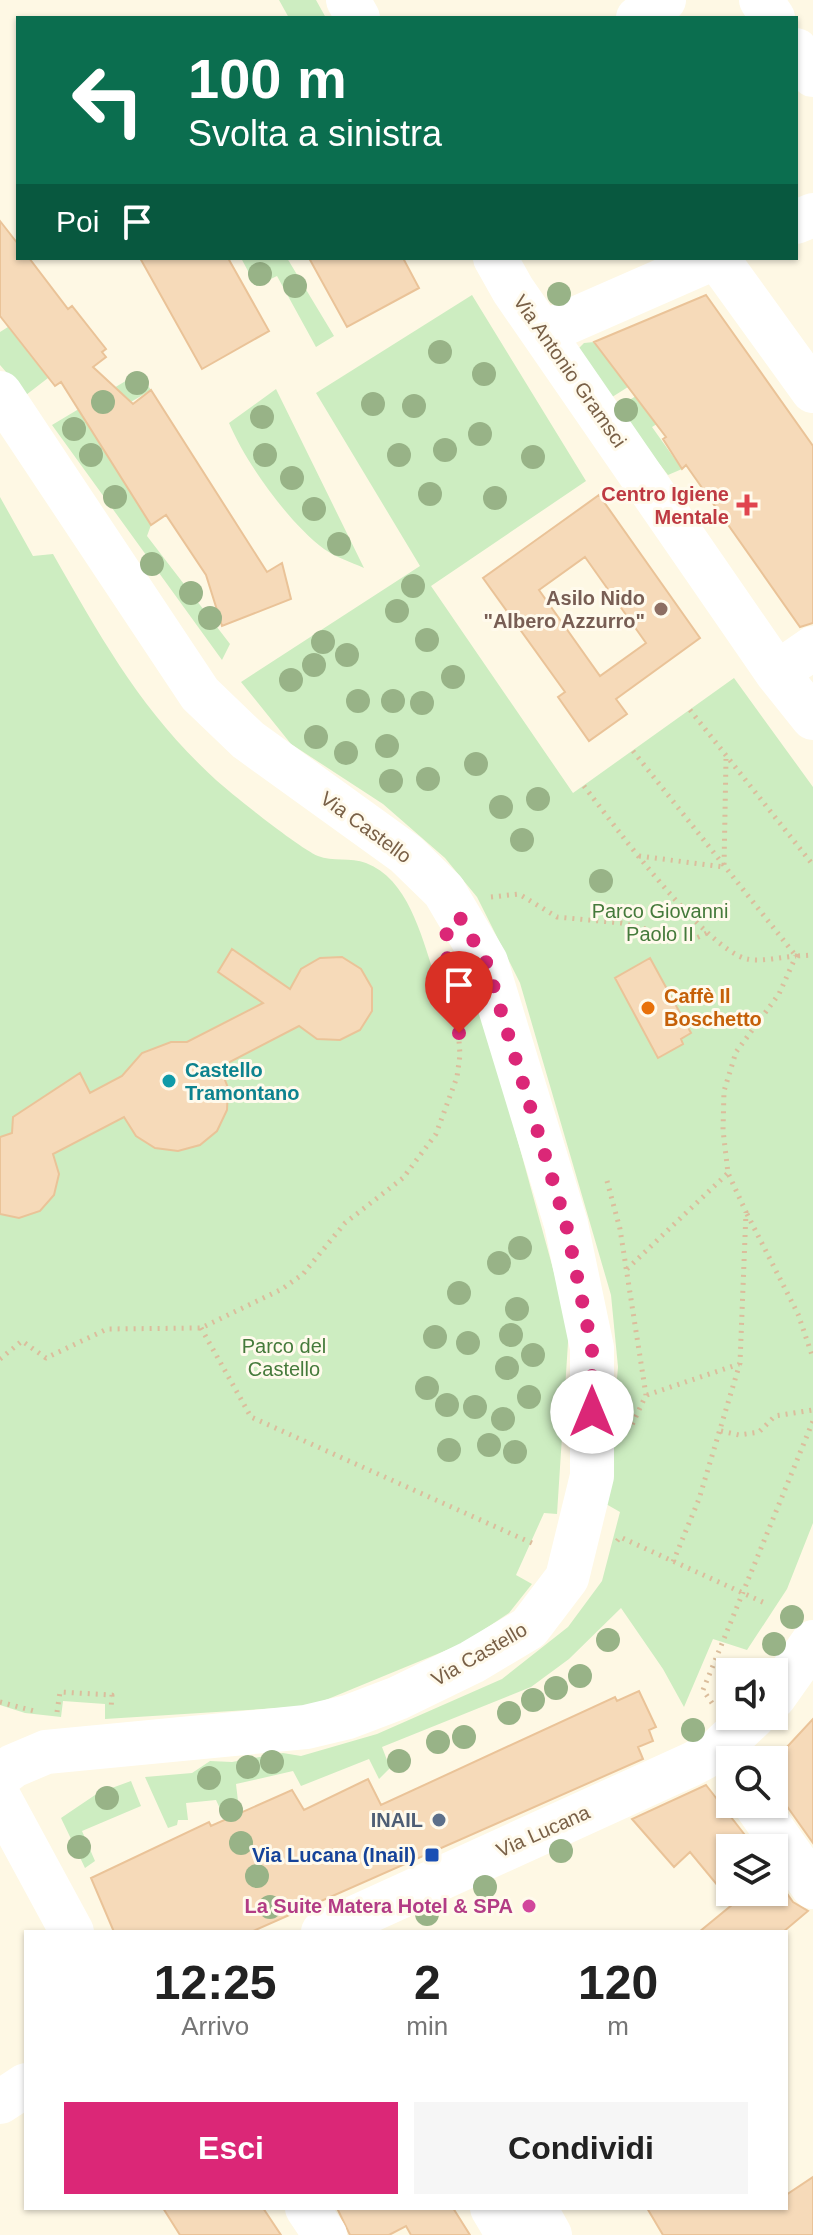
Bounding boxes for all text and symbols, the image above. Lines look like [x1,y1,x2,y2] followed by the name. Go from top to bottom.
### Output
[188,47,347,110] text: 100 m
[56,48,160,152] icon: left
[188,113,442,154] text: Svolta a sinistra
[115,200,159,244] icon: arrive
[56,205,99,238] text: Poi
[509,291,631,451] street label: Via Antonio Gramsci
[601,483,729,528] place label: Centro Igiene Mentale
[736,494,758,516] marker: Centro Igiene Mentale
[483,587,645,632] place label: Asilo Nido "Albero Azzurro"
[652,600,670,618] marker: Asilo Nido "Albero Azzurro"
[317,787,415,867] street label: Via Castello
[592,900,728,945] park label: Parco Giovanni Paolo II
[425,951,493,1033] pin
[437,963,481,1007] icon: arrive
[664,985,762,1030] place label: Caffè Il Boschetto
[639,999,657,1017] marker: Caffè Il Boschetto
[185,1059,299,1104] place label: Castello Tramontano
[160,1072,178,1090] marker: Castello Tramontano
[242,1335,326,1380] park label: Parco del Castello
[550,1370,634,1454] position arrow
[427,1618,531,1690] street label: Via Castello
[716,1658,788,1906] map controls
[716,1658,788,1730] button: sound
[716,1746,788,1818] button: search
[493,1800,594,1861] street label: Via Lucana
[371,1809,423,1831] place label: INAIL
[430,1811,448,1829] marker: INAIL
[716,1834,788,1906] button: layers
[252,1844,416,1866] place label: Via Lucana (Inail)
[423,1846,441,1864] marker: Via Lucana (Inail)
[244,1895,513,1917] place label: La Suite Matera Hotel & SPA
[520,1897,538,1915] marker: La Suite Matera Hotel & SPA
[154,1956,277,2009] text: 12:25
[414,1956,441,2009] text: 2
[578,1956,658,2009] text: 120
[181,2011,249,2041] text: Arrivo
[406,2011,448,2041] text: min
[607,2011,629,2041] text: m
[64,2102,398,2194] button: Esci
[414,2102,748,2194] button: Condividi

